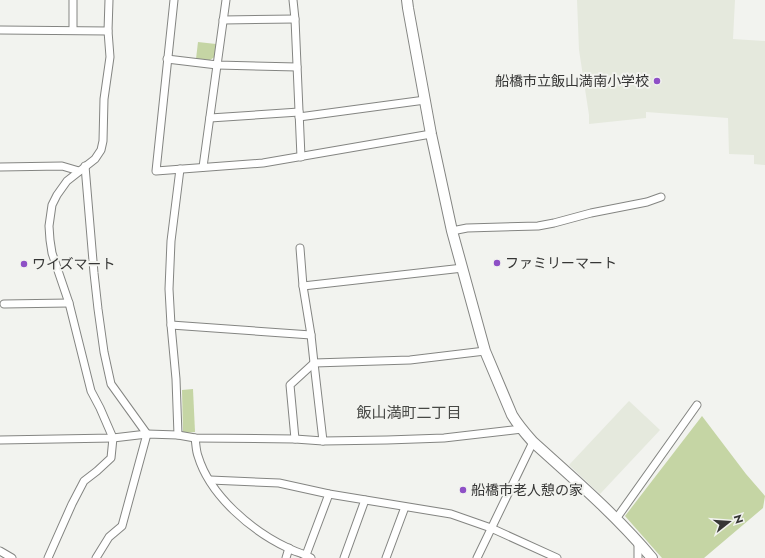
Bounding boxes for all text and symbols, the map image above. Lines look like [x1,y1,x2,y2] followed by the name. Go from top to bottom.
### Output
[495,71,649,91] place label: 船橋市立飯山満南小学校
[652,76,662,86] marker: 船橋市立飯山満南小学校
[505,253,617,273] place label: ファミリーマート
[32,254,116,274] place label: ワイズマート
[492,258,502,268] marker: ファミリーマート
[19,259,29,269] marker: ワイズマート
[356,402,462,424] district label: 飯山満町二丁目
[471,480,583,500] place label: 船橋市老人憩の家
[458,485,468,495] marker: 船橋市老人憩の家
[709,502,749,542] north arrow
[730,513,747,526] text: N

